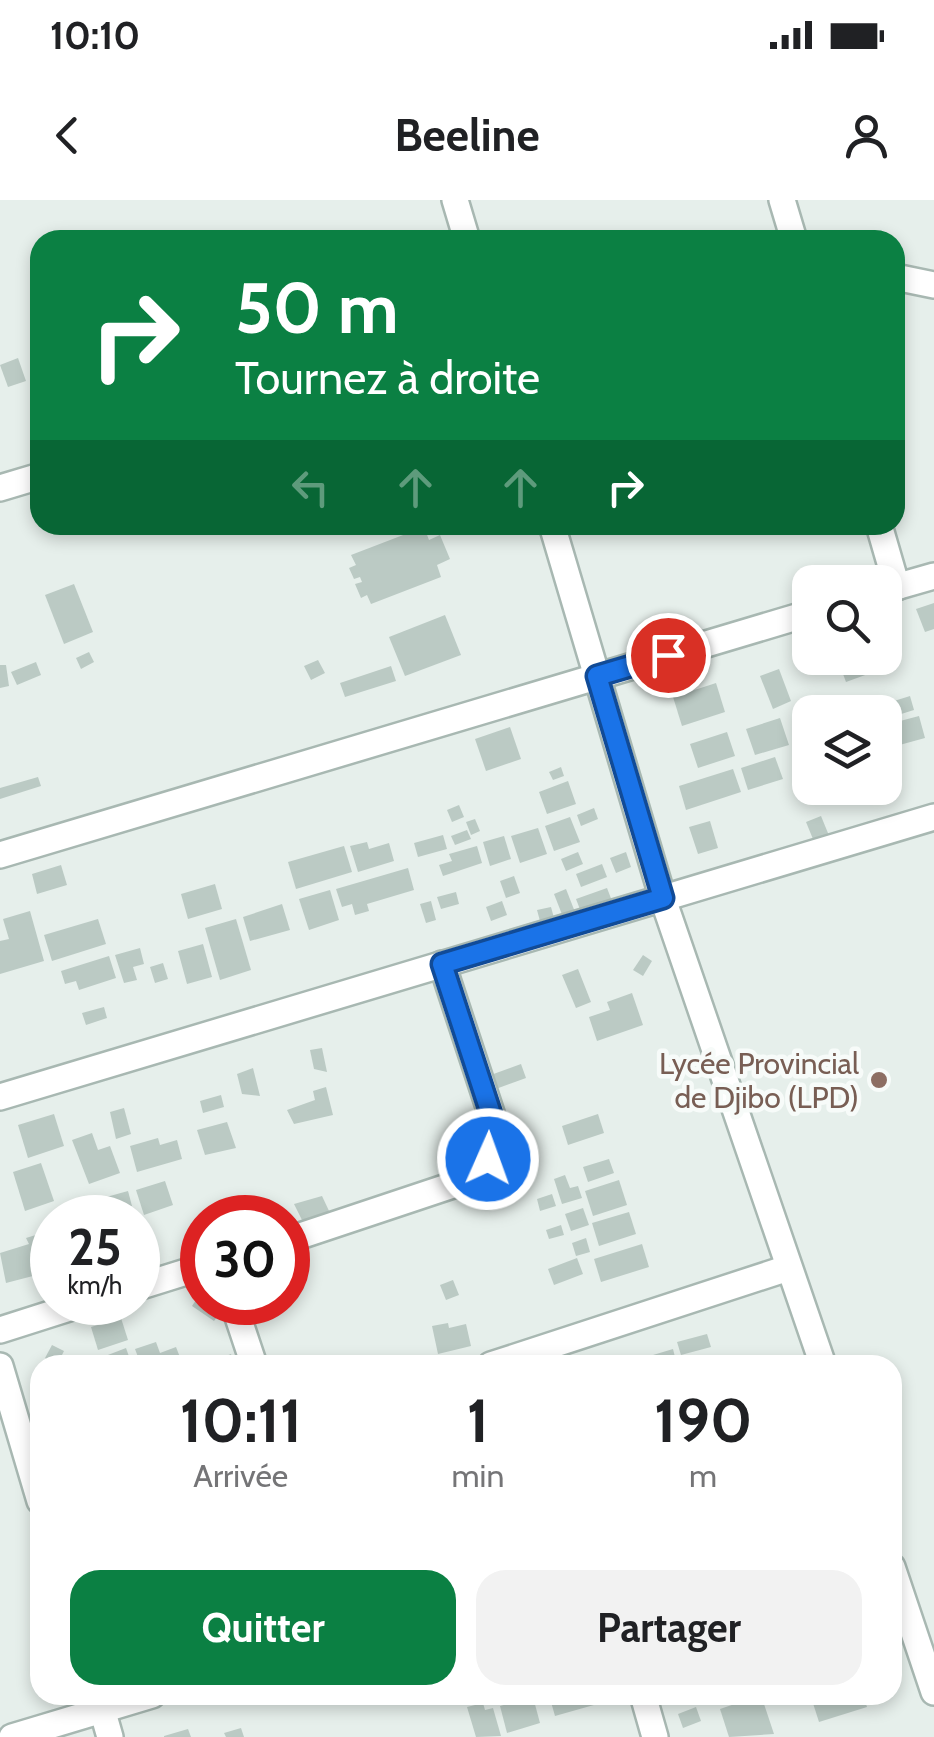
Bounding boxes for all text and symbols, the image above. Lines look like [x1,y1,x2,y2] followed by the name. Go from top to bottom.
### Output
[50,12,140,59] text: 10:10
[40,108,95,163] icon: back
[394,108,540,162] text: Beeline
[839,108,894,163] icon: person
[235,265,399,351] text: 50 m
[70,270,200,400] icon: right
[235,351,540,405] text: Tournez à droite
[283,460,338,515] icon: left
[388,460,443,515] icon: ahead
[493,460,548,515] icon: ahead
[598,460,653,515] icon: right
[792,565,902,805] map controls
[792,565,902,675] button: search
[626,613,711,698] pin
[641,628,696,683] icon: arrive
[792,695,902,805] button: layers
[659,1045,859,1116] place label: Lycée Provincial de Djibo (LPD)
[868,1069,890,1091] marker: Lycée Provincial de Djibo (LPD)
[436,1107,540,1211] position arrow
[180,1195,310,1325] speed limit sign: 30
[68,1217,122,1278] text: 25
[68,1270,122,1300] text: km/h
[180,1384,302,1457] text: 10:11
[467,1384,489,1457] text: 1
[654,1384,752,1457] text: 190
[193,1456,288,1495] text: Arrivée
[452,1456,504,1495] text: min
[689,1456,717,1495] text: m
[70,1570,456,1685] button: Quitter
[476,1570,862,1685] button: Partager

